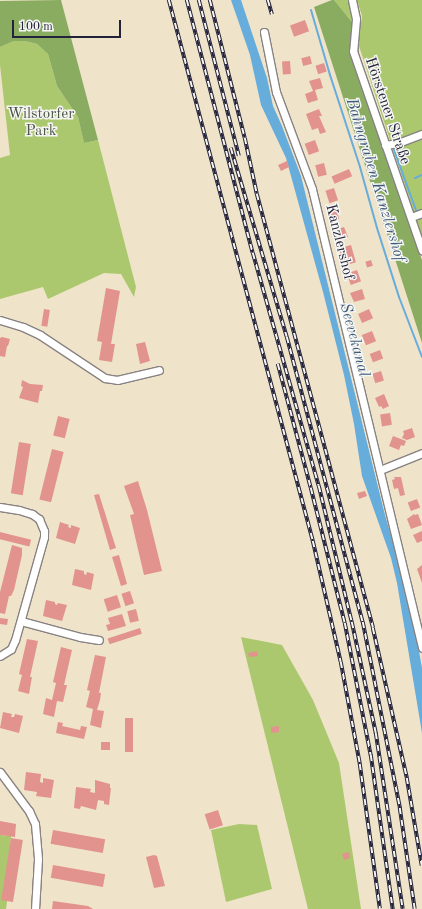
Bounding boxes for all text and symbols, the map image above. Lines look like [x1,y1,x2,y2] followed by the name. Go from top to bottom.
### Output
[14,12,123,38] scale bar
[19,21,53,33] text: 100 m
[360,55,414,167] street label: Hörstener Straße
[341,96,409,264] water label: Bahngraben Kanzlershof
[8,105,74,140] park label: Wilstorfer Park
[321,202,357,282] street label: Kanzlershof
[335,301,373,379] water label: Seevekanal

